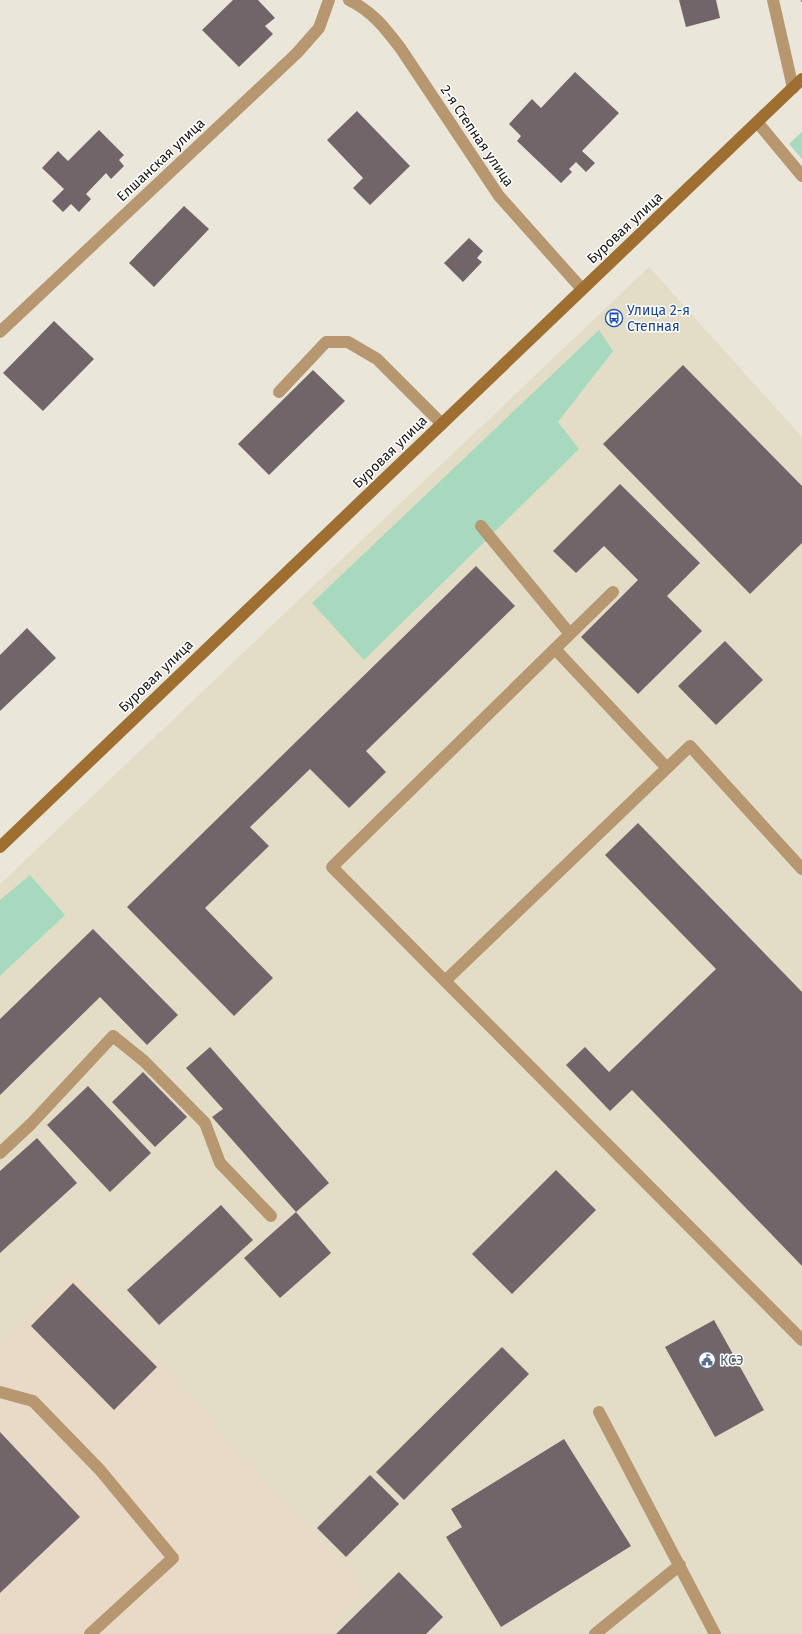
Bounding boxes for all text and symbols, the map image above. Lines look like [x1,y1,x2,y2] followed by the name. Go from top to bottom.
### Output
[437,82,517,190] street label: 2-я Степная улица
[113,115,209,205] street label: Елшанская улица
[584,189,666,267] street label: Буровая улица
[627,302,690,335] place label: Улица 2-я Степная
[604,308,624,328] bus stop icon: Улица 2-я Степная
[349,412,431,492] street label: Буровая улица
[115,636,197,716] street label: Буровая улица
[697,1350,717,1370] public building icon: КСЭ
[720,1352,743,1369] place label: КСЭ

